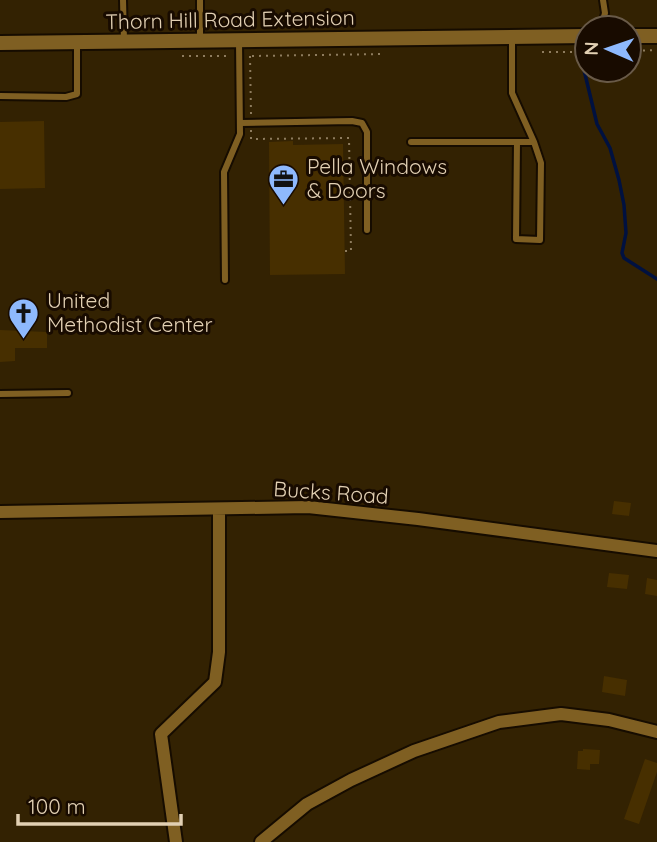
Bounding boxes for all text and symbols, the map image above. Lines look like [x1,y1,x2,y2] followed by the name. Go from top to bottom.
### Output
[105,4,355,34] street label: Thorn Hill Road Extension
[573,14,643,84] north arrow
[579,41,603,56] text: N
[307,153,447,203] place label: Pella Windows & Doors
[267,162,301,206] office icon: Pella Windows & Doors
[47,287,213,337] place label: United Methodist Center
[7,296,41,340] church icon: United Methodist Center
[273,475,389,509] street label: Bucks Road
[18,782,180,826] scale bar
[28,793,86,819] text: 100 m

